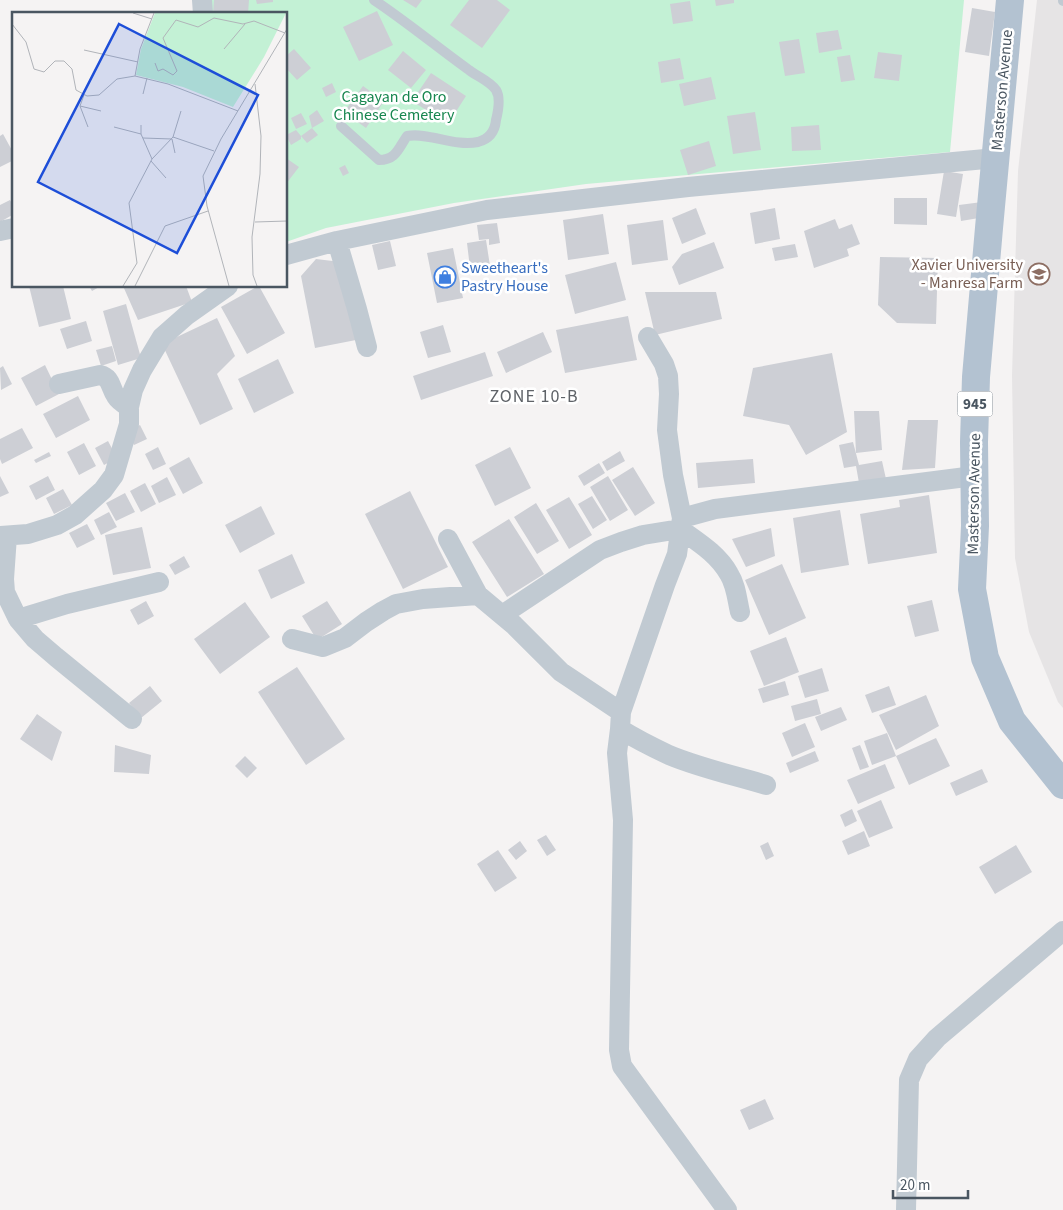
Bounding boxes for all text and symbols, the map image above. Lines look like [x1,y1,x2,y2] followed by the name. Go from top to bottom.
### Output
[12,12,288,288] inset map
[986,29,1018,151] street label: Masterson Avenue
[334,86,455,126] park label: Cagayan de Oro Chinese Cemetery
[911,254,1024,294] place label: Xavier University - Manresa Farm
[461,257,548,297] place label: Sweetheart's Pastry House
[1027,262,1051,286] school or university icon: Xavier University - Manresa Farm
[433,265,457,289] shop icon: Sweetheart's Pastry House
[489,384,579,409] district label: ZONE 10-B
[958,392,992,416] road number: 945
[962,433,986,555] street label: Masterson Avenue
[893,1168,968,1200] scale bar
[900,1175,930,1196] text: 20 m

